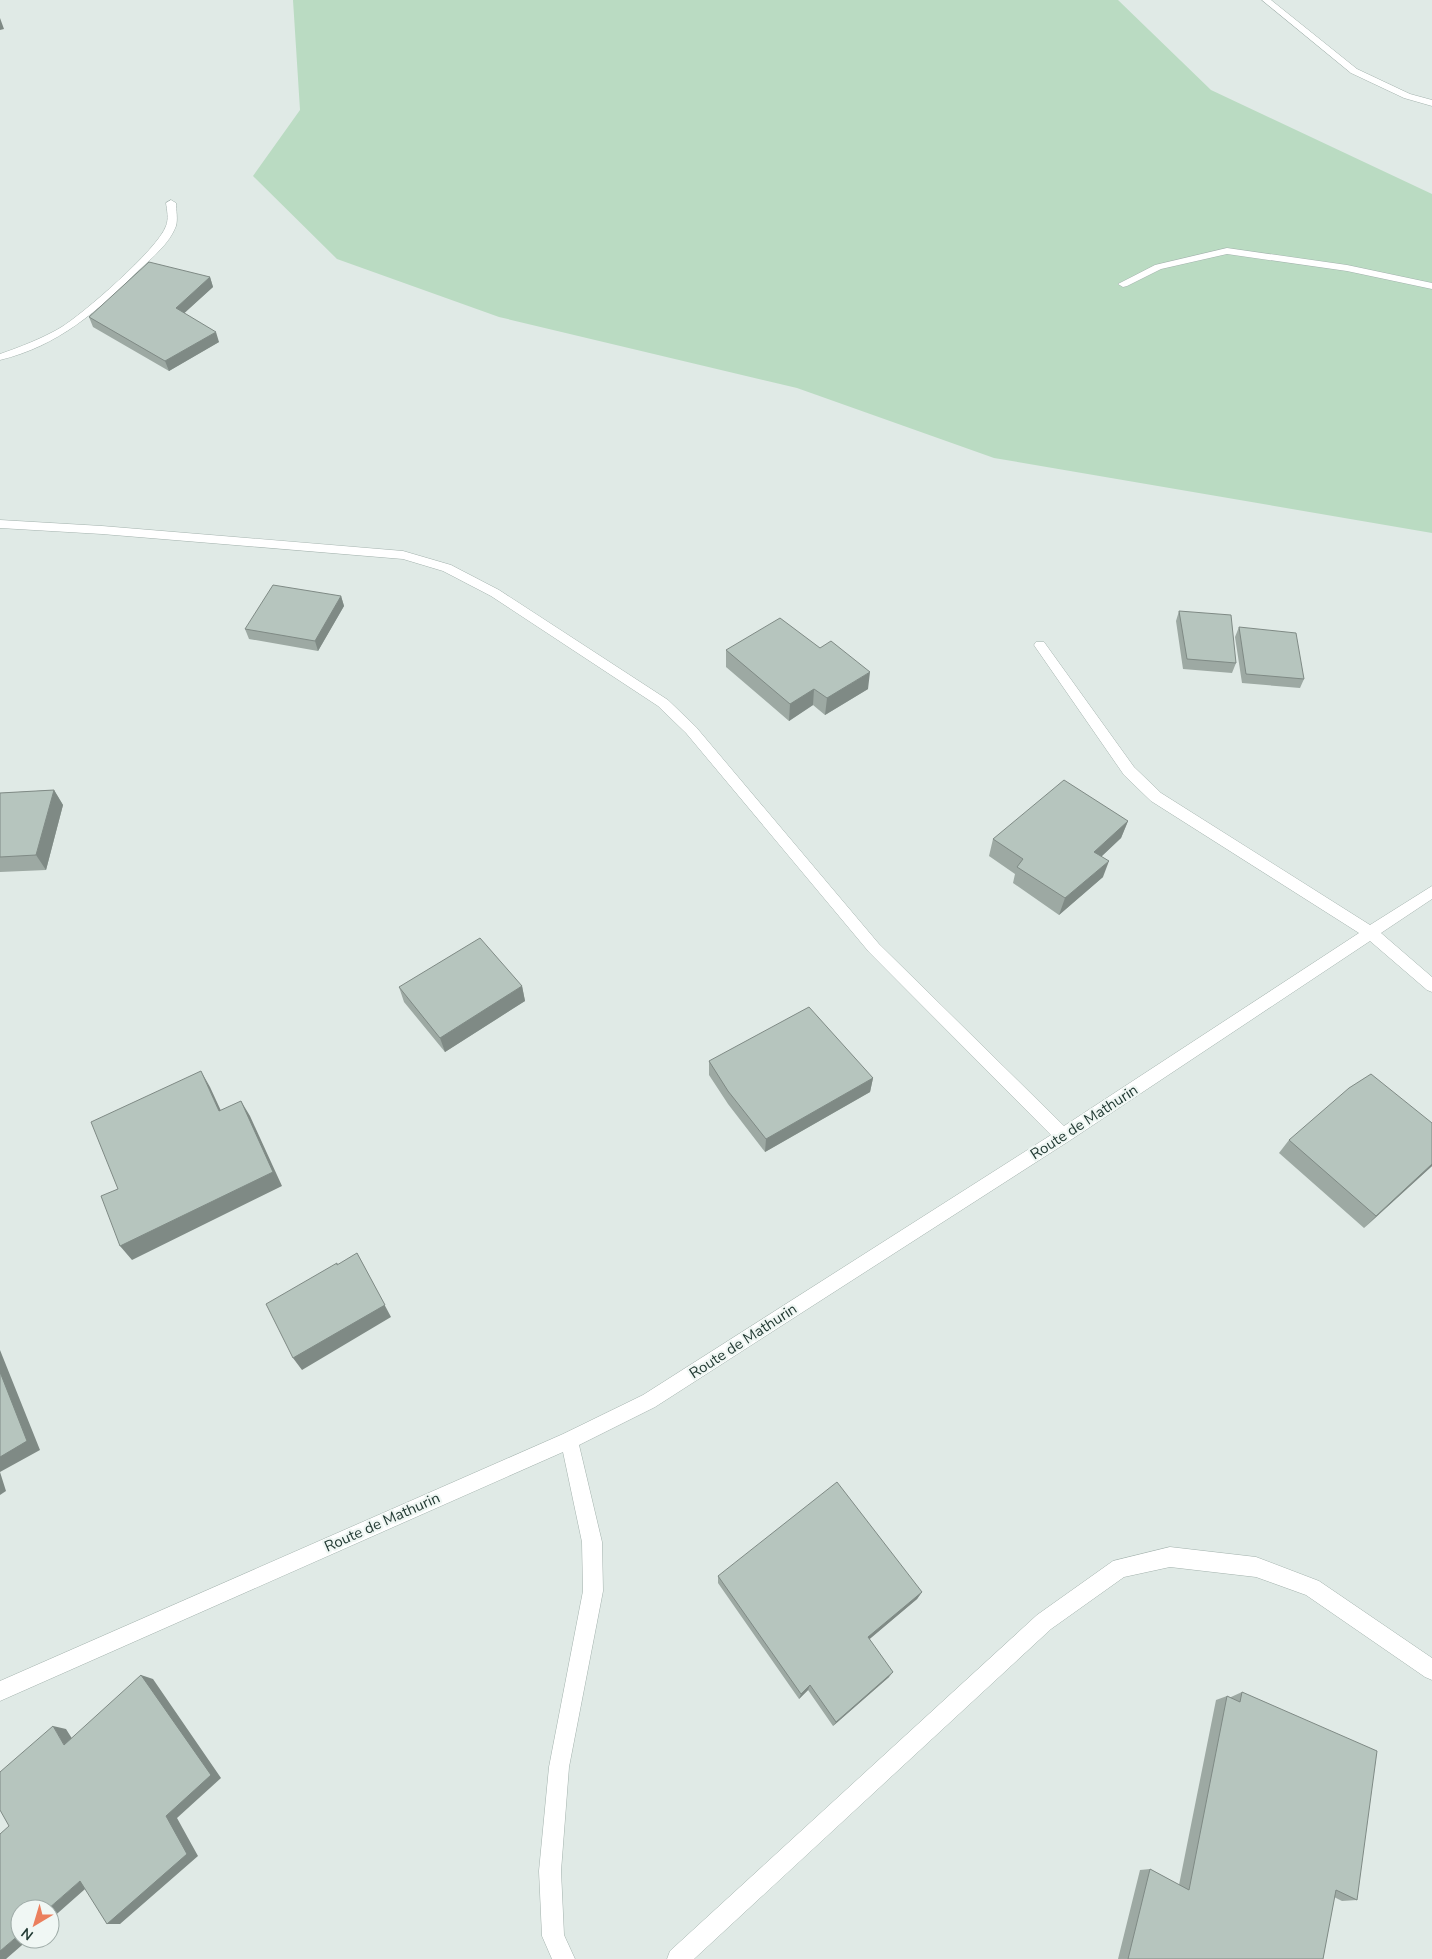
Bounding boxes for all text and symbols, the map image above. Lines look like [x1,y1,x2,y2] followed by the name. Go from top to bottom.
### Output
[1026,1080,1142,1164] street label: Route de Mathurin
[685,1299,801,1383] street label: Route de Mathurin
[321,1488,443,1556] street label: Route de Mathurin
[10,1899,60,1949] north arrow
[17,1923,37,1945] text: N

